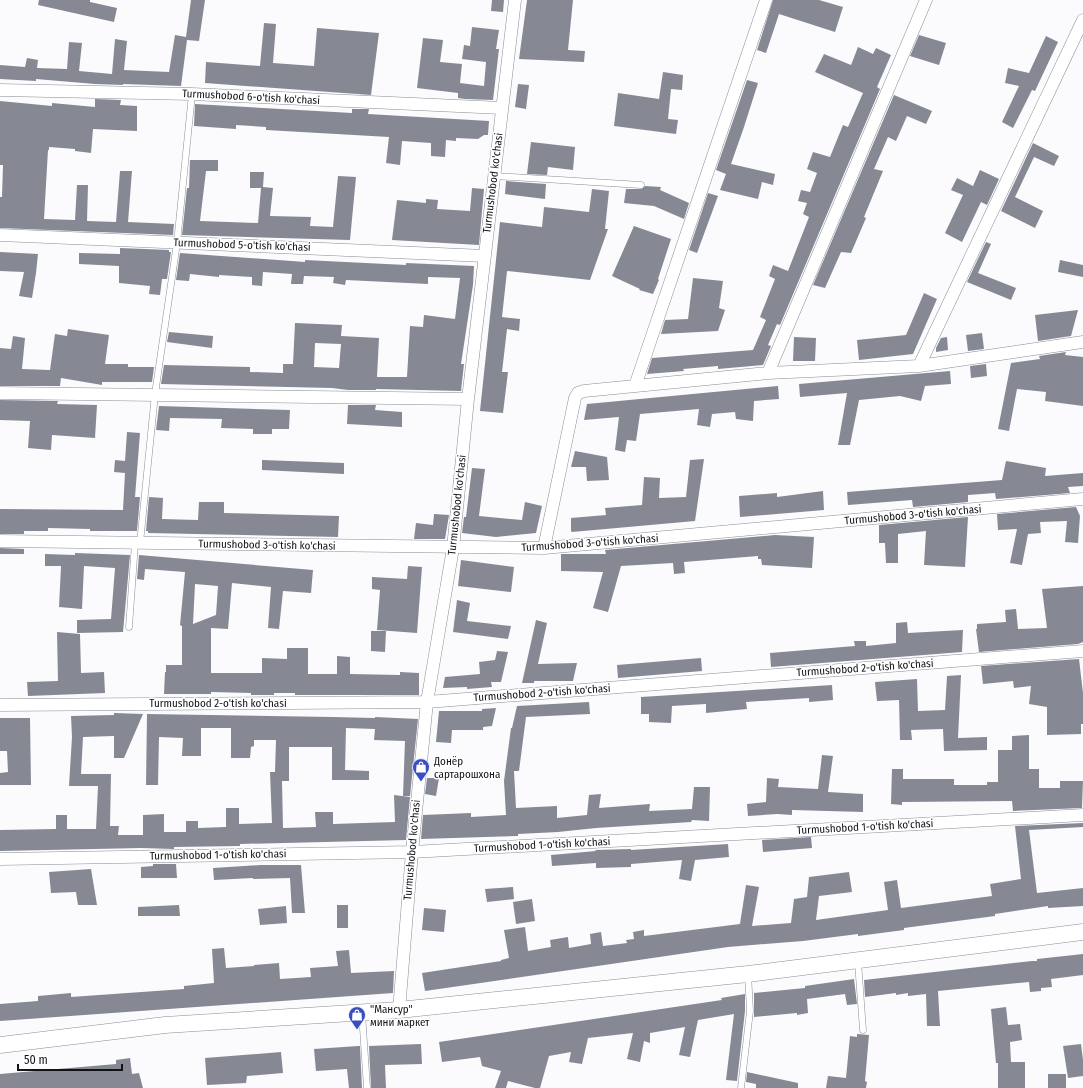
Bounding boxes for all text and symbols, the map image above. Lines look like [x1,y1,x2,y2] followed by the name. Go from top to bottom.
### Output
[182,87,320,107] street label: Turmushobod 6-o'tish ko'chasi
[480,132,506,234] street label: Turmushobod ko'chasi
[173,236,311,254] street label: Turmushobod 5-o'tish ko'chasi
[445,454,469,556] street label: Turmushobod ko'chasi
[844,503,982,527] street label: Turmushobod 3-o'tish ko'chasi
[521,532,659,554] street label: Turmushobod 3-o'tish ko'chasi
[198,537,336,553] street label: Turmushobod 3-o'tish ko'chasi
[796,657,934,679] street label: Turmushobod 2-o'tish ko'chasi
[473,682,611,704] street label: Turmushobod 2-o'tish ko'chasi
[149,697,287,710] street label: Turmushobod 2-o'tish ko'chasi
[433,755,500,781] place label: Донёр сартарошхона
[411,757,431,782] shop icon: Донёр сартарошхона
[401,799,423,901] street label: Turmushobod ko'chasi
[796,817,934,837] street label: Turmushobod 1-o'tish ko'chasi
[473,835,611,855] street label: Turmushobod 1-o'tish ko'chasi
[150,847,287,863] street label: Turmushobod 1-o'tish ko'chasi
[370,1003,430,1029] place label: "Мансур" мини маркет
[347,1005,367,1030] shop icon: "Мансур" мини маркет
[18,1046,122,1072] scale bar
[24,1053,48,1067] text: 50 m

